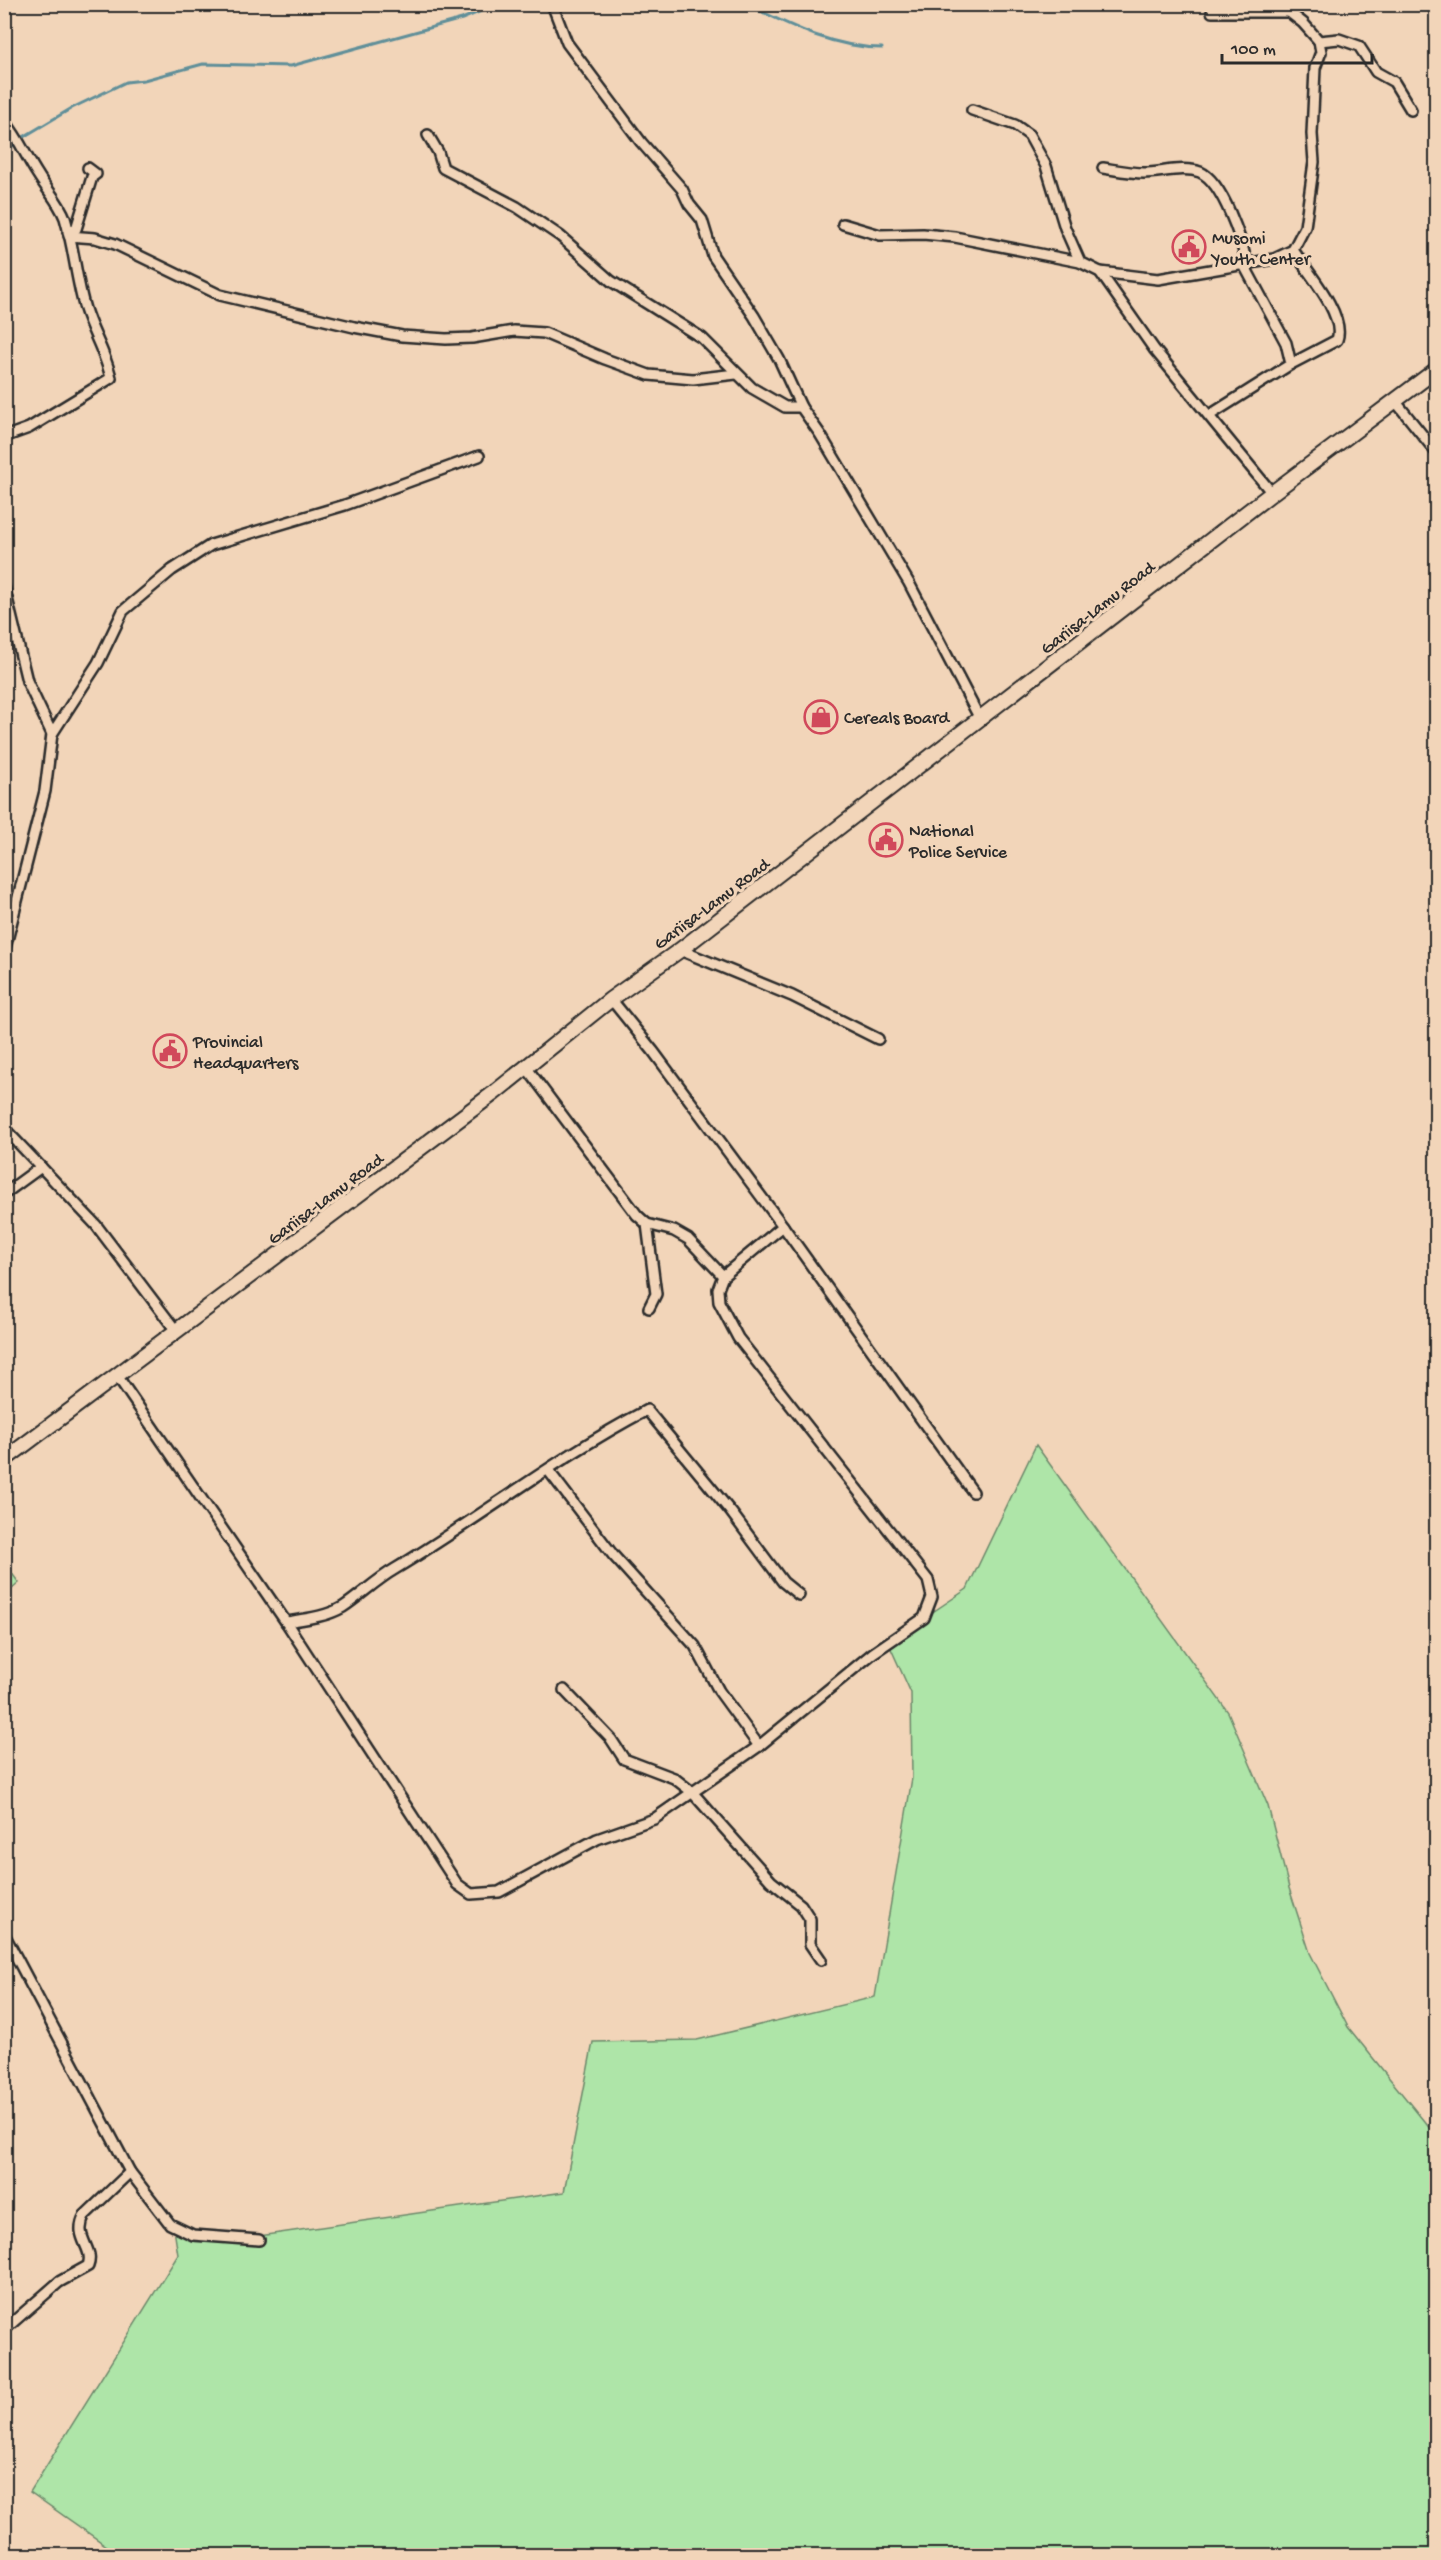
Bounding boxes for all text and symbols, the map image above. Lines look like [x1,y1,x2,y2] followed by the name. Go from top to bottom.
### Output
[1222,27,1372,65] scale bar
[1230,40,1276,61] text: 100 m
[1171,229,1207,265] public building icon: Musomi Youth Center
[1210,229,1312,271] place label: Musomi Youth Center
[1037,557,1161,660] street label: Gariisa-Lamu Road
[803,699,839,735] shop icon: Cereals Board
[844,709,950,730] place label: Cereals Board
[868,822,904,858] public building icon: National Police Service
[908,822,1008,864] place label: National Police Service
[651,854,776,955] street label: Gariisa-Lamu Road
[152,1033,188,1069] public building icon: Provincial Headquarters
[192,1033,300,1075] place label: Provincial Headquarters
[265,1149,390,1250] street label: Gariisa-Lamu Road

